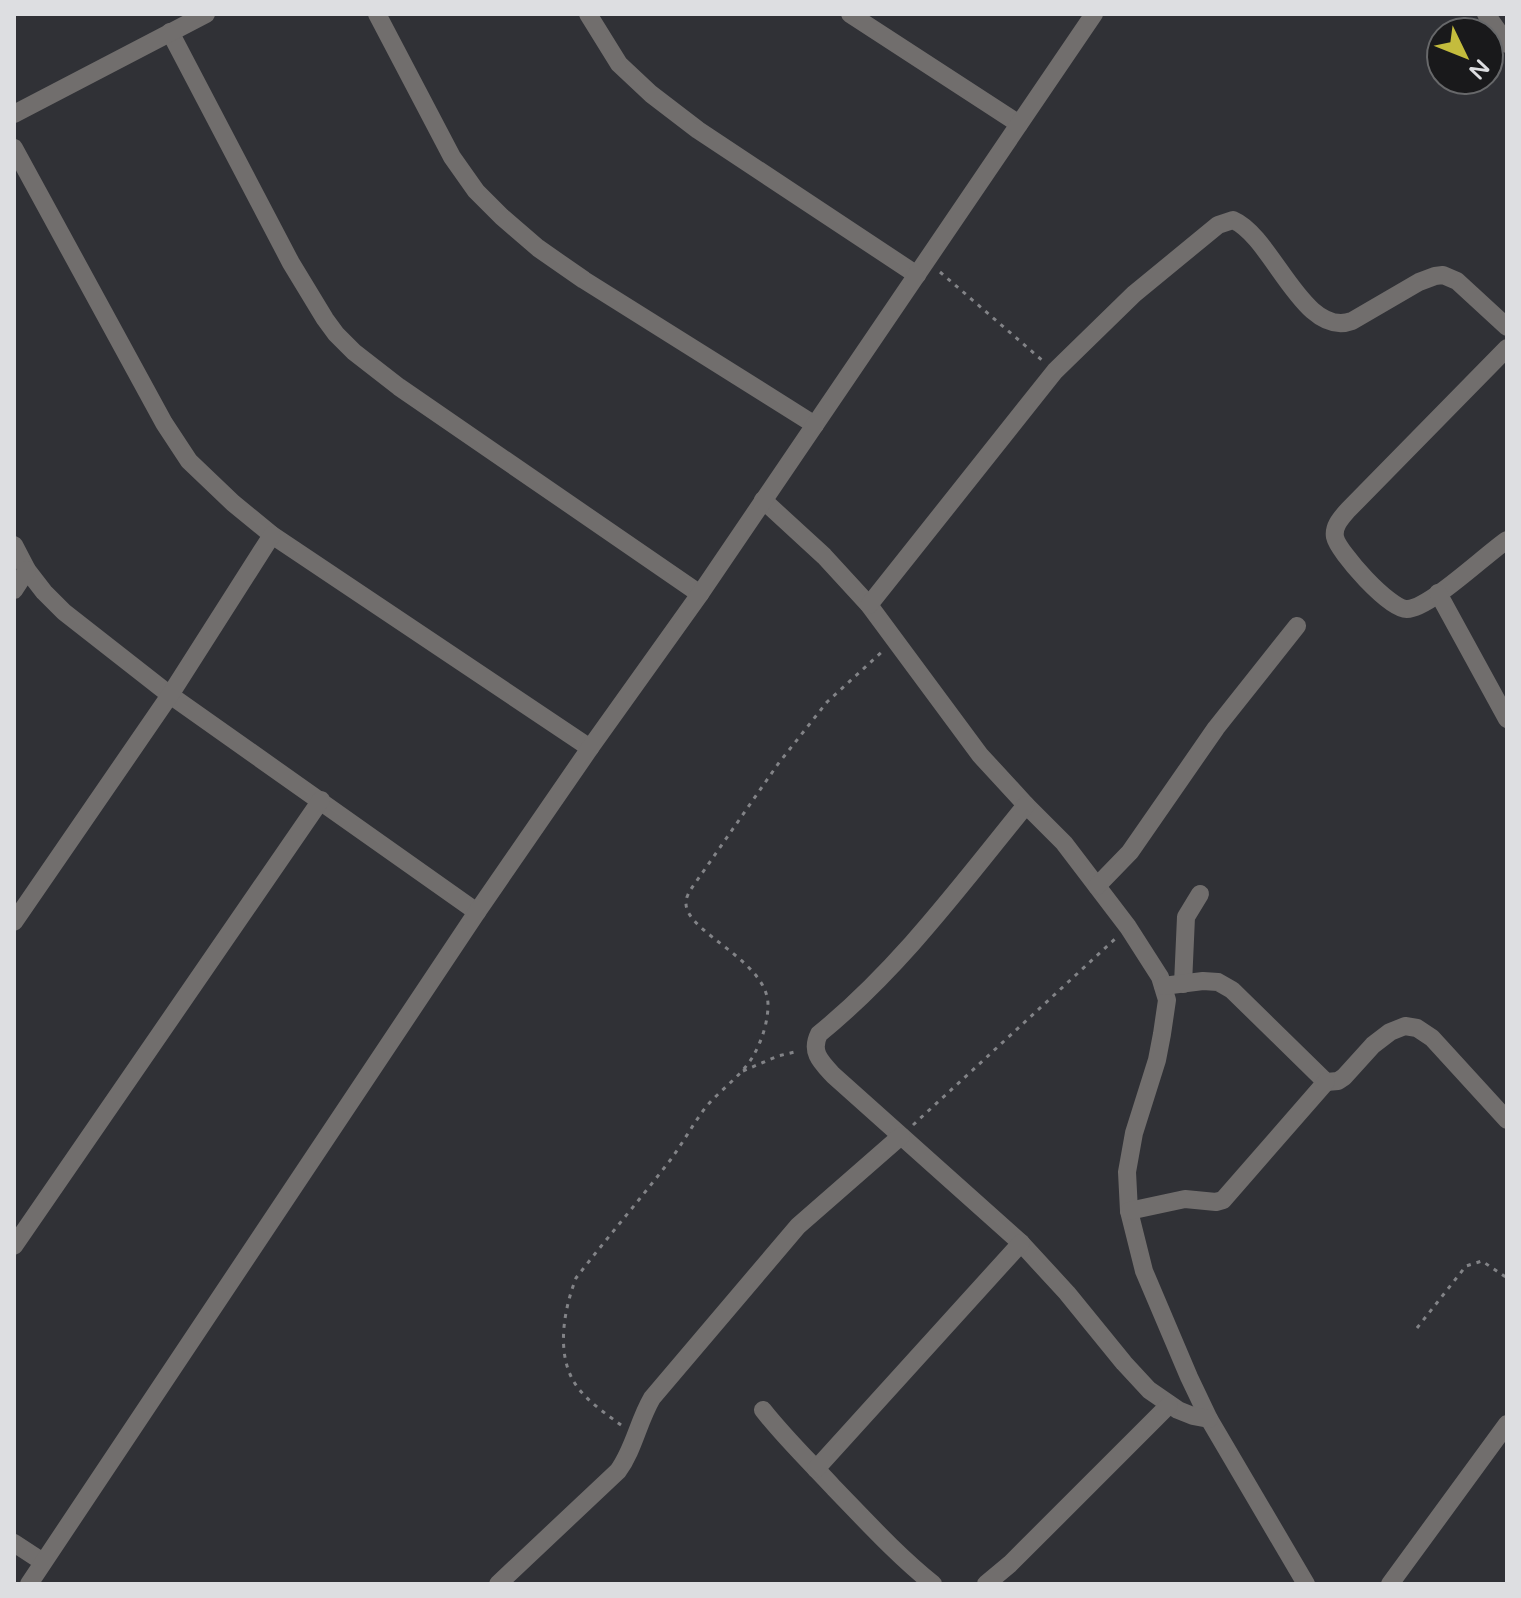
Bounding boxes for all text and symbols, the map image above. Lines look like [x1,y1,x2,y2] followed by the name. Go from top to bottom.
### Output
[1425,16,1505,96] north arrow
[1463,54,1494,84] text: N

